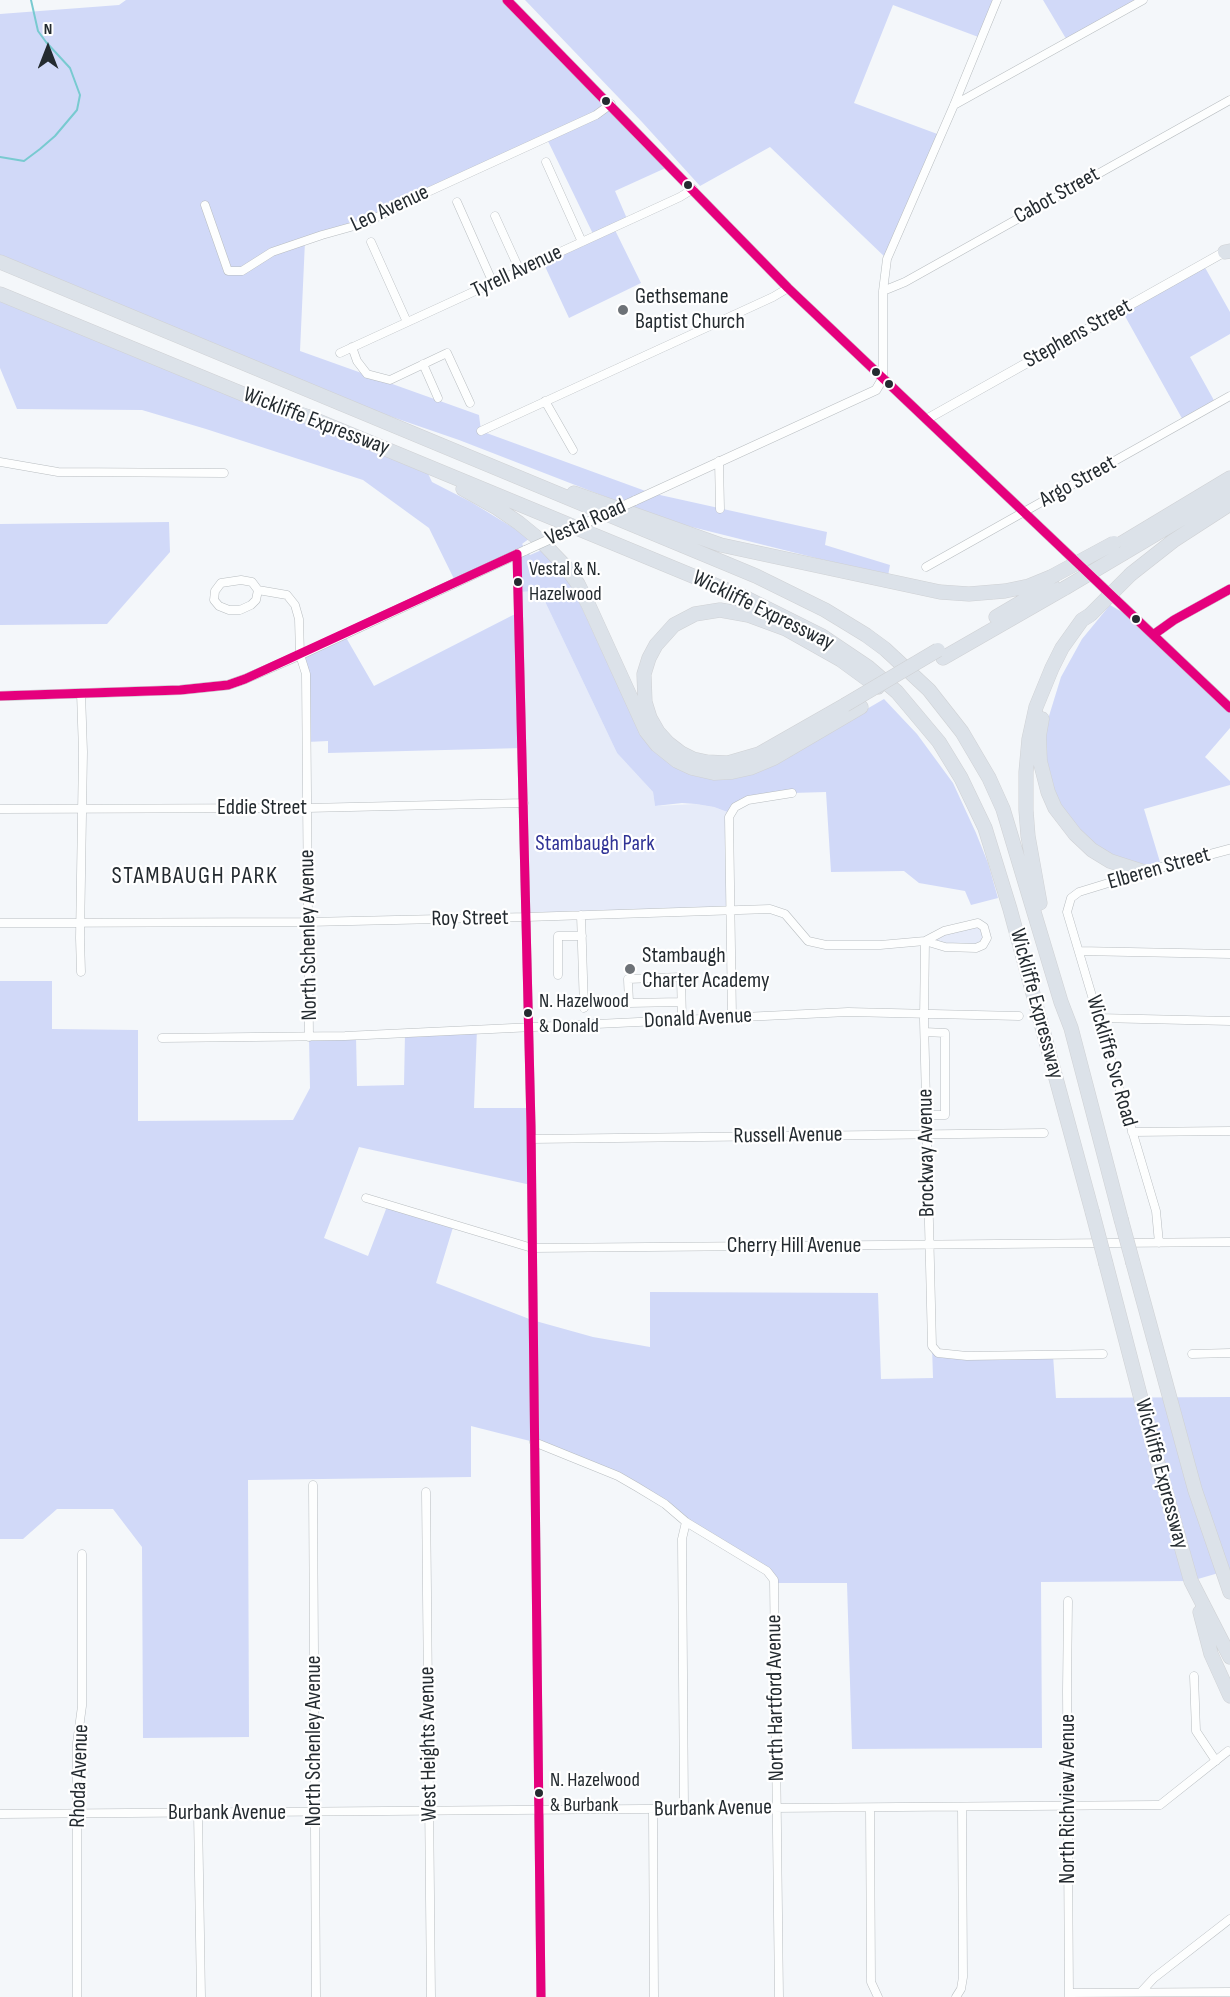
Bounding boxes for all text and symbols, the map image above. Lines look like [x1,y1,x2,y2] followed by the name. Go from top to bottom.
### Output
[18,18,78,78] north arrow
[44,20,52,39] text: N
[600,95,612,107] unlabelled marker
[1010,162,1104,230] street label: Cabot Street
[347,179,433,239] street label: Leo Avenue
[682,179,694,191] unlabelled marker
[468,240,566,304] street label: Tyrell Avenue
[635,284,745,336] place label: Gethsemane Baptist Church
[1019,294,1137,374] street label: Stephens Street
[616,303,630,317] marker: Gethsemane Baptist Church
[870,366,882,378] unlabelled marker
[883,378,895,390] unlabelled marker
[239,382,393,462] street label: Wickliffe Expressway
[1035,450,1121,514] street label: Argo Street
[542,494,630,552] street label: Vestal Road
[529,558,602,605] place label: Vestal & N. Hazelwood
[688,565,838,657] street label: Wickliffe Expressway
[512,576,524,588] marker: Vestal & N. Hazelwood
[1130,613,1142,625] unlabelled marker
[217,795,307,821] street label: Eddie Street
[535,831,655,857] park label: Stambaugh Park
[1105,842,1213,896] street label: Elberen Street
[294,849,324,1021] street label: North Schenley Avenue
[112,863,278,891] district label: STAMBAUGH PARK
[431,905,509,933] street label: Roy Street
[1003,926,1069,1082] street label: Wickliffe Expressway
[642,943,770,994] place label: Stambaugh Charter Academy
[623,962,637,976] marker: Stambaugh Charter Academy
[539,990,629,1037] place label: N. Hazelwood & Donald
[1080,992,1142,1130] street label: Wickliffe Svc Road
[643,1003,753,1035] street label: Donald Avenue
[522,1007,534,1019] marker: N. Hazelwood & Donald
[913,1089,941,1217] street label: Brockway Avenue
[733,1122,843,1150] street label: Russell Avenue
[727,1233,861,1259] street label: Cherry Hill Avenue
[1128,1396,1194,1552] street label: Wickliffe Expressway
[761,1614,791,1782] street label: North Hartford Avenue
[301,1655,327,1827] street label: North Schenley Avenue
[414,1666,444,1822] street label: West Heights Avenue
[1055,1714,1081,1884] street label: North Richview Avenue
[65,1724,95,1828] street label: Rhoda Avenue
[550,1769,640,1816] place label: N. Hazelwood & Burbank
[533,1787,545,1799] marker: N. Hazelwood & Burbank
[654,1795,772,1823] street label: Burbank Avenue
[168,1800,286,1826] street label: Burbank Avenue

